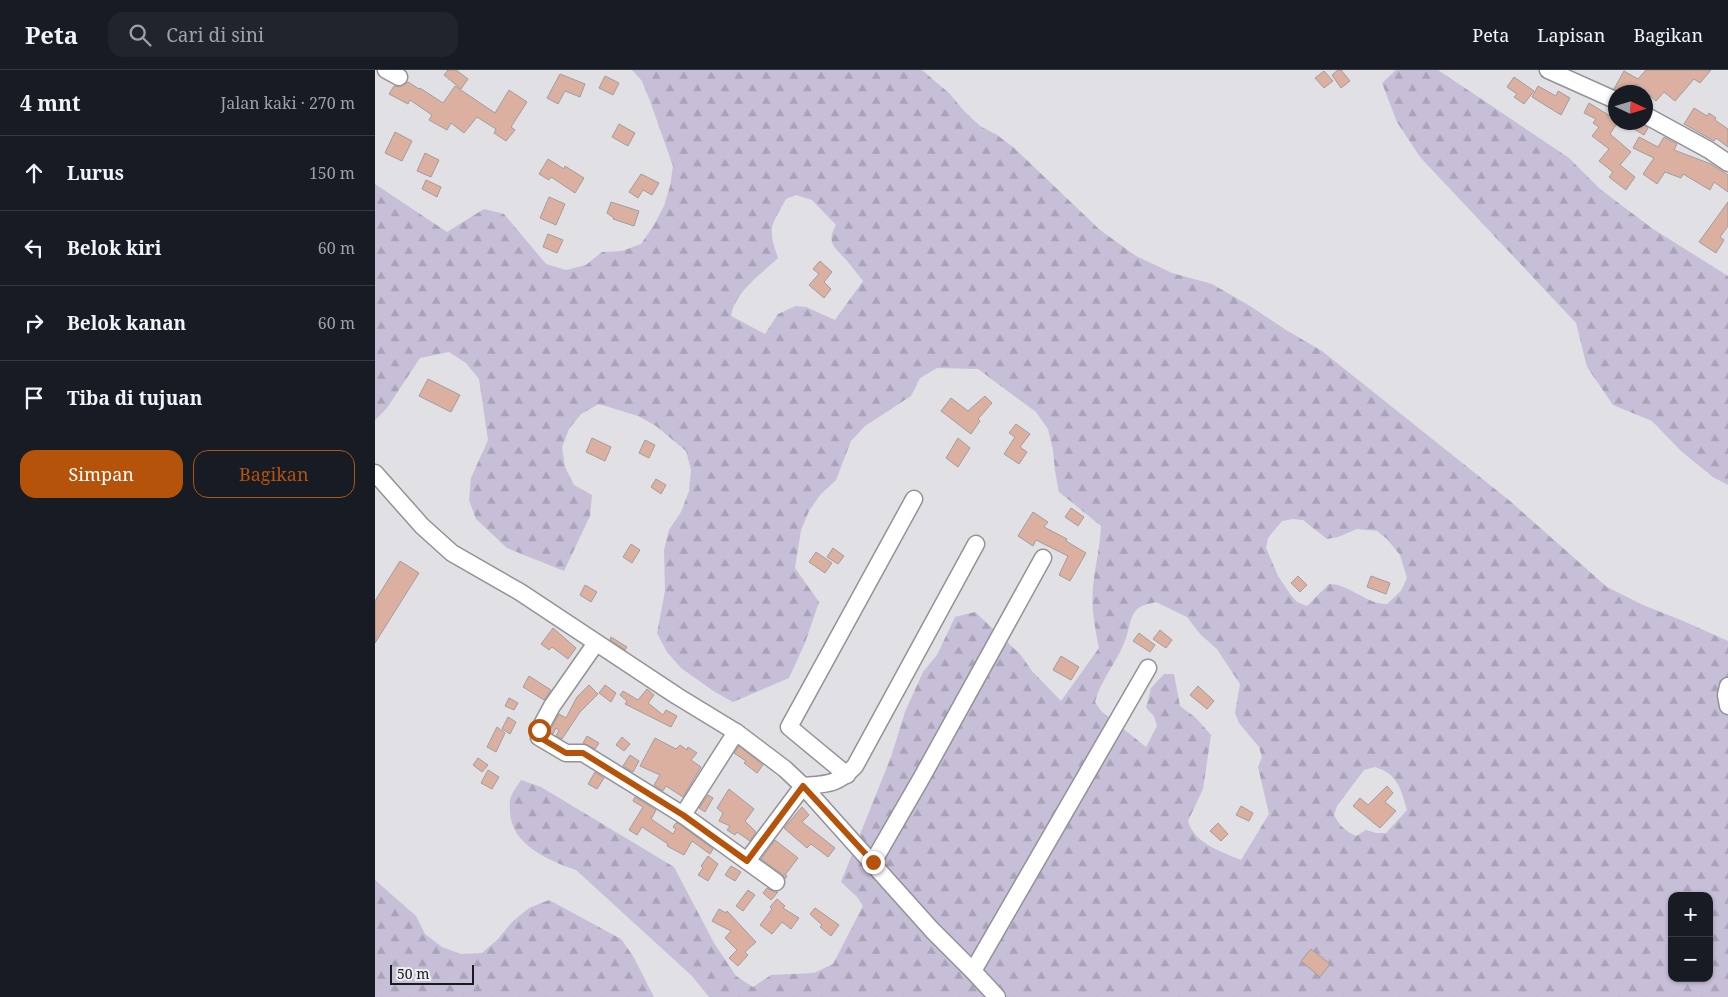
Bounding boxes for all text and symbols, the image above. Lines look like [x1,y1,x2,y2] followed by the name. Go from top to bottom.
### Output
[108,12,458,57] search box
[25,18,78,51] text: Peta
[126,21,154,49] icon: search
[166,22,264,48] text: Cari di sini
[1472,23,1509,47] text: Peta
[1537,23,1605,47] text: Lapisan
[1633,23,1703,47] text: Bagikan
[1608,85,1653,130] north arrow
[20,89,81,117] text: 4 mnt
[221,92,355,114] text: Jalan kaki · 270 m
[20,159,48,187] icon: ahead
[67,160,124,186] text: Lurus
[309,162,355,184] text: 150 m
[20,234,48,262] icon: left
[67,235,161,261] text: Belok kiri
[318,237,355,259] text: 60 m
[20,309,48,337] icon: right
[67,310,186,336] text: Belok kanan
[318,312,355,334] text: 60 m
[20,384,48,412] icon: arrive
[67,385,202,411] text: Tiba di tujuan
[20,450,183,498] button: Simpan
[193,450,355,498] button: Bagikan
[528,719,551,742] route start
[862,851,885,874] route end
[1668,892,1713,982] map controls
[1668,892,1713,937] button: +
[1668,937,1713,982] button: −
[390,962,474,985] scale bar
[397,964,430,983] text: 50 m

